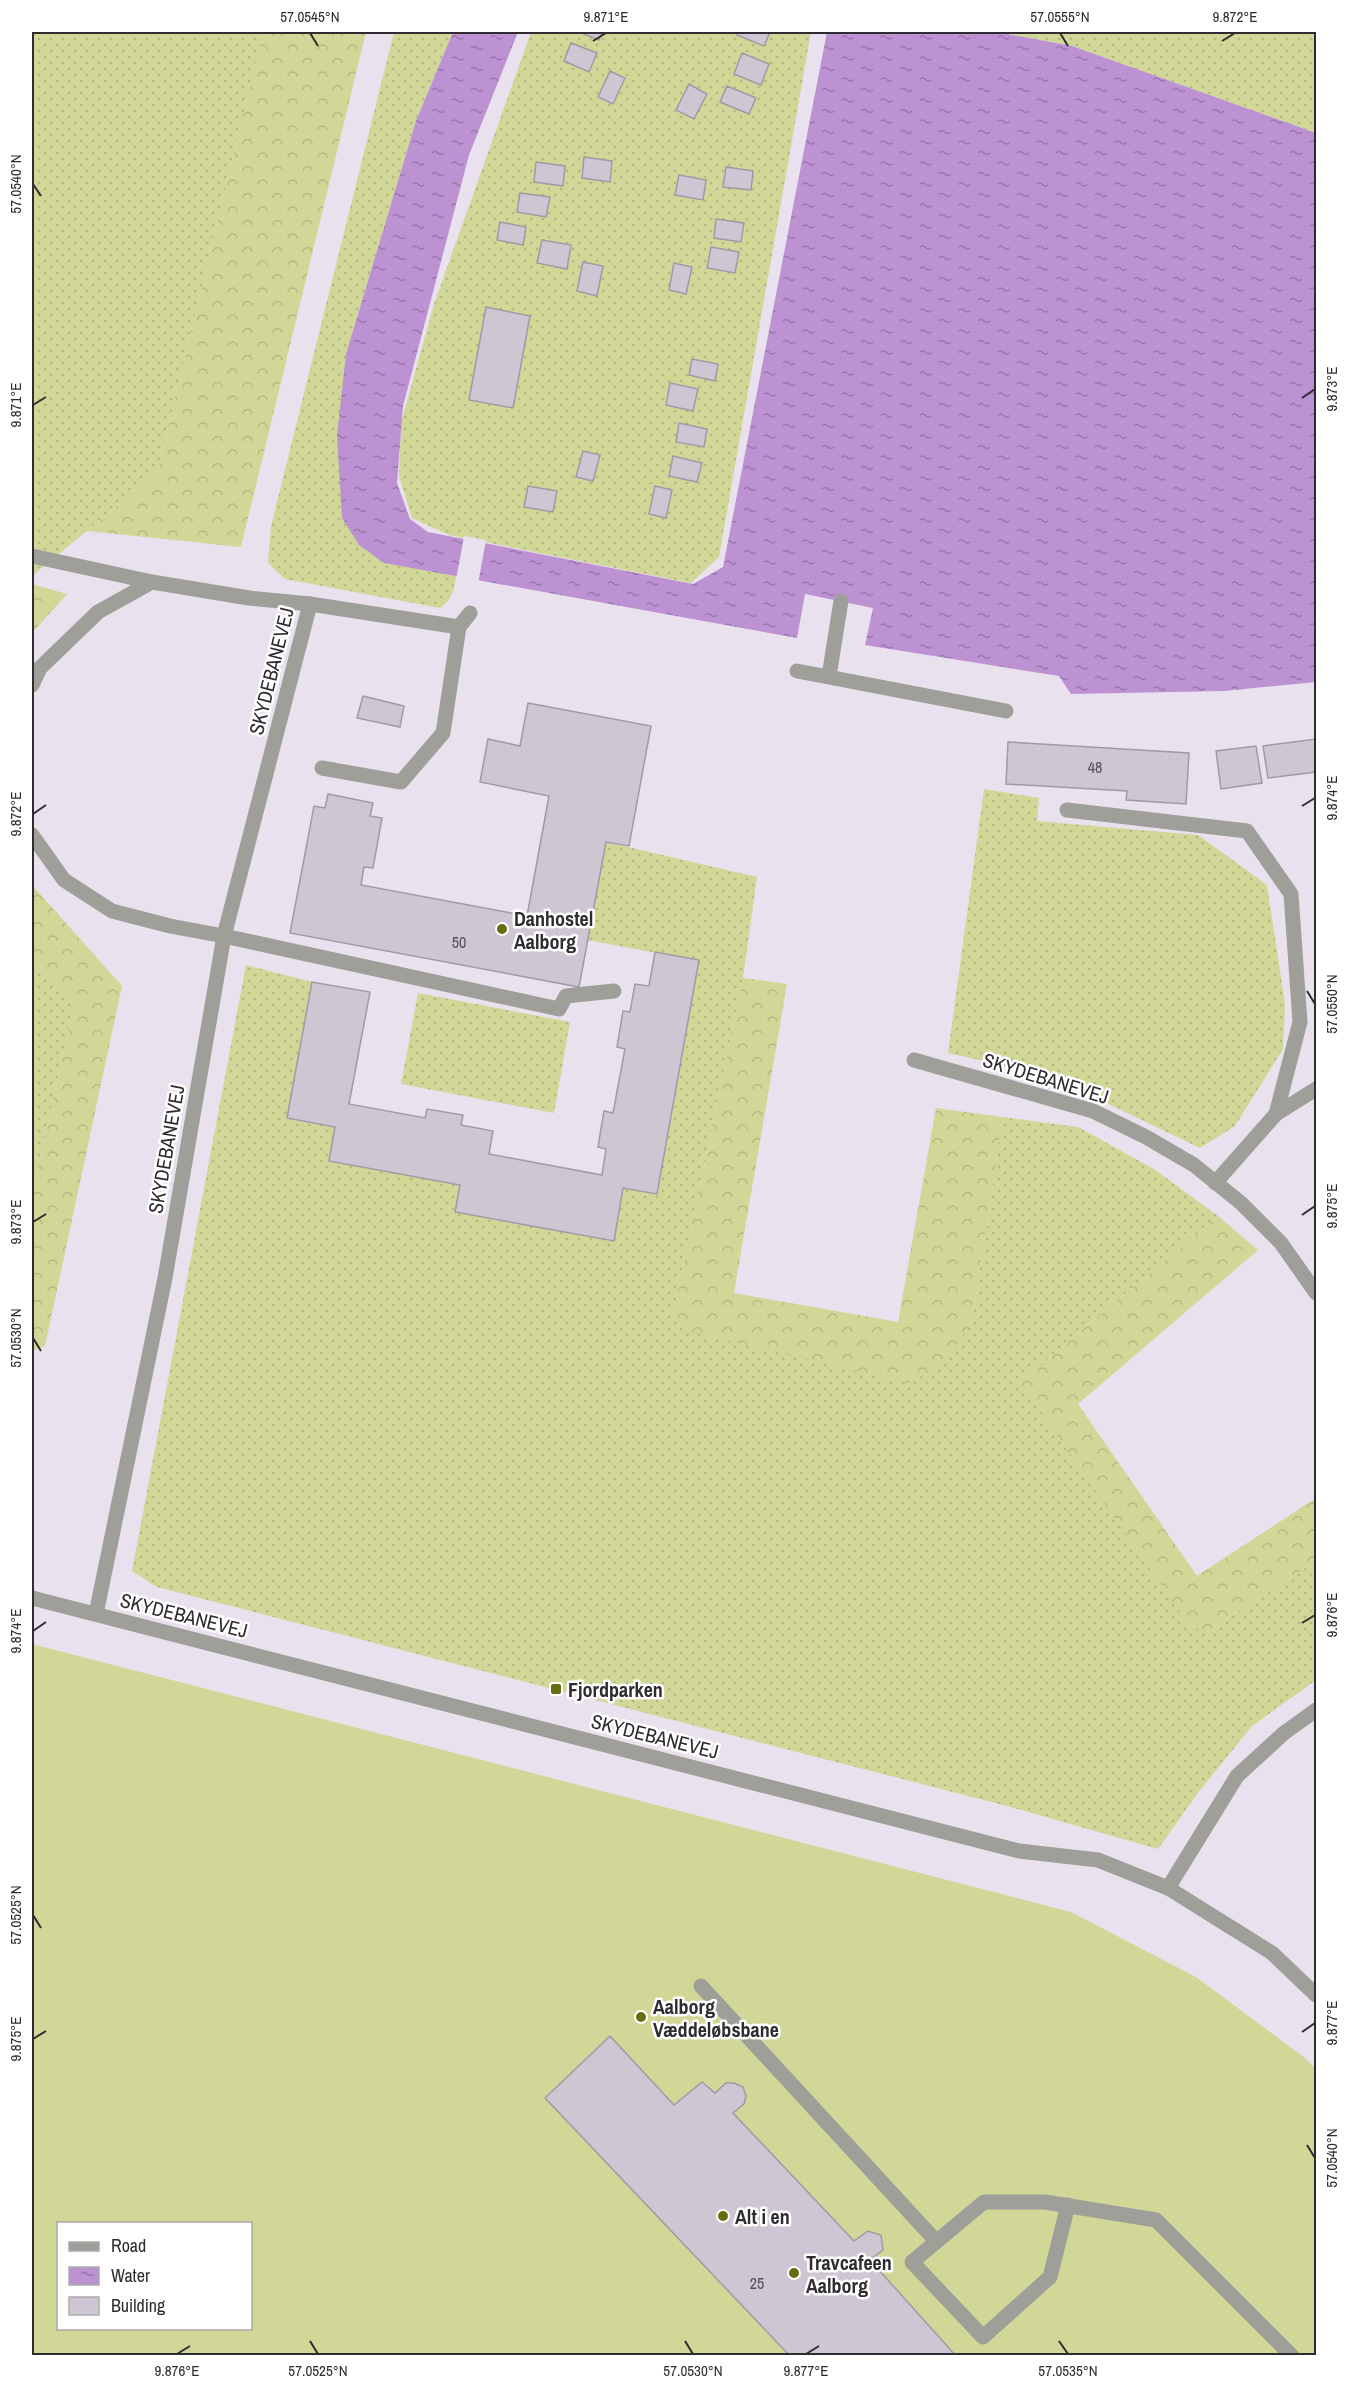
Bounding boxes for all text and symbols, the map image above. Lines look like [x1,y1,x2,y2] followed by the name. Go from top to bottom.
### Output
[280,6,340,27] text: 57.0545°N
[584,6,629,27] text: 9.871°E
[1030,6,1090,27] text: 57.0555°N
[1213,6,1258,27] text: 9.872°E
[5,154,26,214] text: 57.0540°N
[1321,367,1342,412] text: 9.873°E
[5,383,26,428] text: 9.871°E
[242,604,300,738] street label: SKYDEBANEVEJ
[1088,756,1102,778] house number: 48
[1321,776,1342,821] text: 9.874°E
[5,792,26,837] text: 9.872°E
[514,905,593,955] place label: Danhostel Aalborg
[495,922,509,936] marker: Danhostel Aalborg
[452,931,466,953] house number: 50
[1321,974,1342,1034] text: 57.0550°N
[980,1046,1112,1110] street label: SKYDEBANEVEJ
[141,1082,191,1216] street label: SKYDEBANEVEJ
[1321,1184,1342,1229] text: 9.875°E
[5,1200,26,1245] text: 9.873°E
[5,1308,26,1368] text: 57.0530°N
[117,1586,251,1644] street label: SKYDEBANEVEJ
[1321,1593,1342,1638] text: 9.876°E
[5,1609,26,1654] text: 9.874°E
[568,1676,663,1703] place label: Fjordparken
[549,1682,563,1696] marker: Fjordparken
[588,1707,722,1765] street label: SKYDEBANEVEJ
[5,1885,26,1945] text: 57.0525°N
[653,1993,779,2043] place label: Aalborg Væddeløbsbane
[1321,2001,1342,2046] text: 9.877°E
[634,2010,648,2024] marker: Aalborg Væddeløbsbane
[5,2017,26,2062] text: 9.875°E
[1321,2128,1342,2188] text: 57.0540°N
[735,2203,790,2230] place label: Alt i en
[716,2209,730,2223] marker: Alt i en
[57,2222,252,2330] legend
[111,2233,146,2258] text: Road
[806,2249,892,2299] place label: Travcafeen Aalborg
[111,2263,150,2288] text: Water
[787,2266,801,2280] marker: Travcafeen Aalborg
[750,2272,764,2294] house number: 25
[111,2293,166,2318] text: Building
[155,2360,200,2381] text: 9.876°E
[288,2360,348,2381] text: 57.0525°N
[663,2360,723,2381] text: 57.0530°N
[784,2360,829,2381] text: 9.877°E
[1038,2360,1098,2381] text: 57.0535°N

